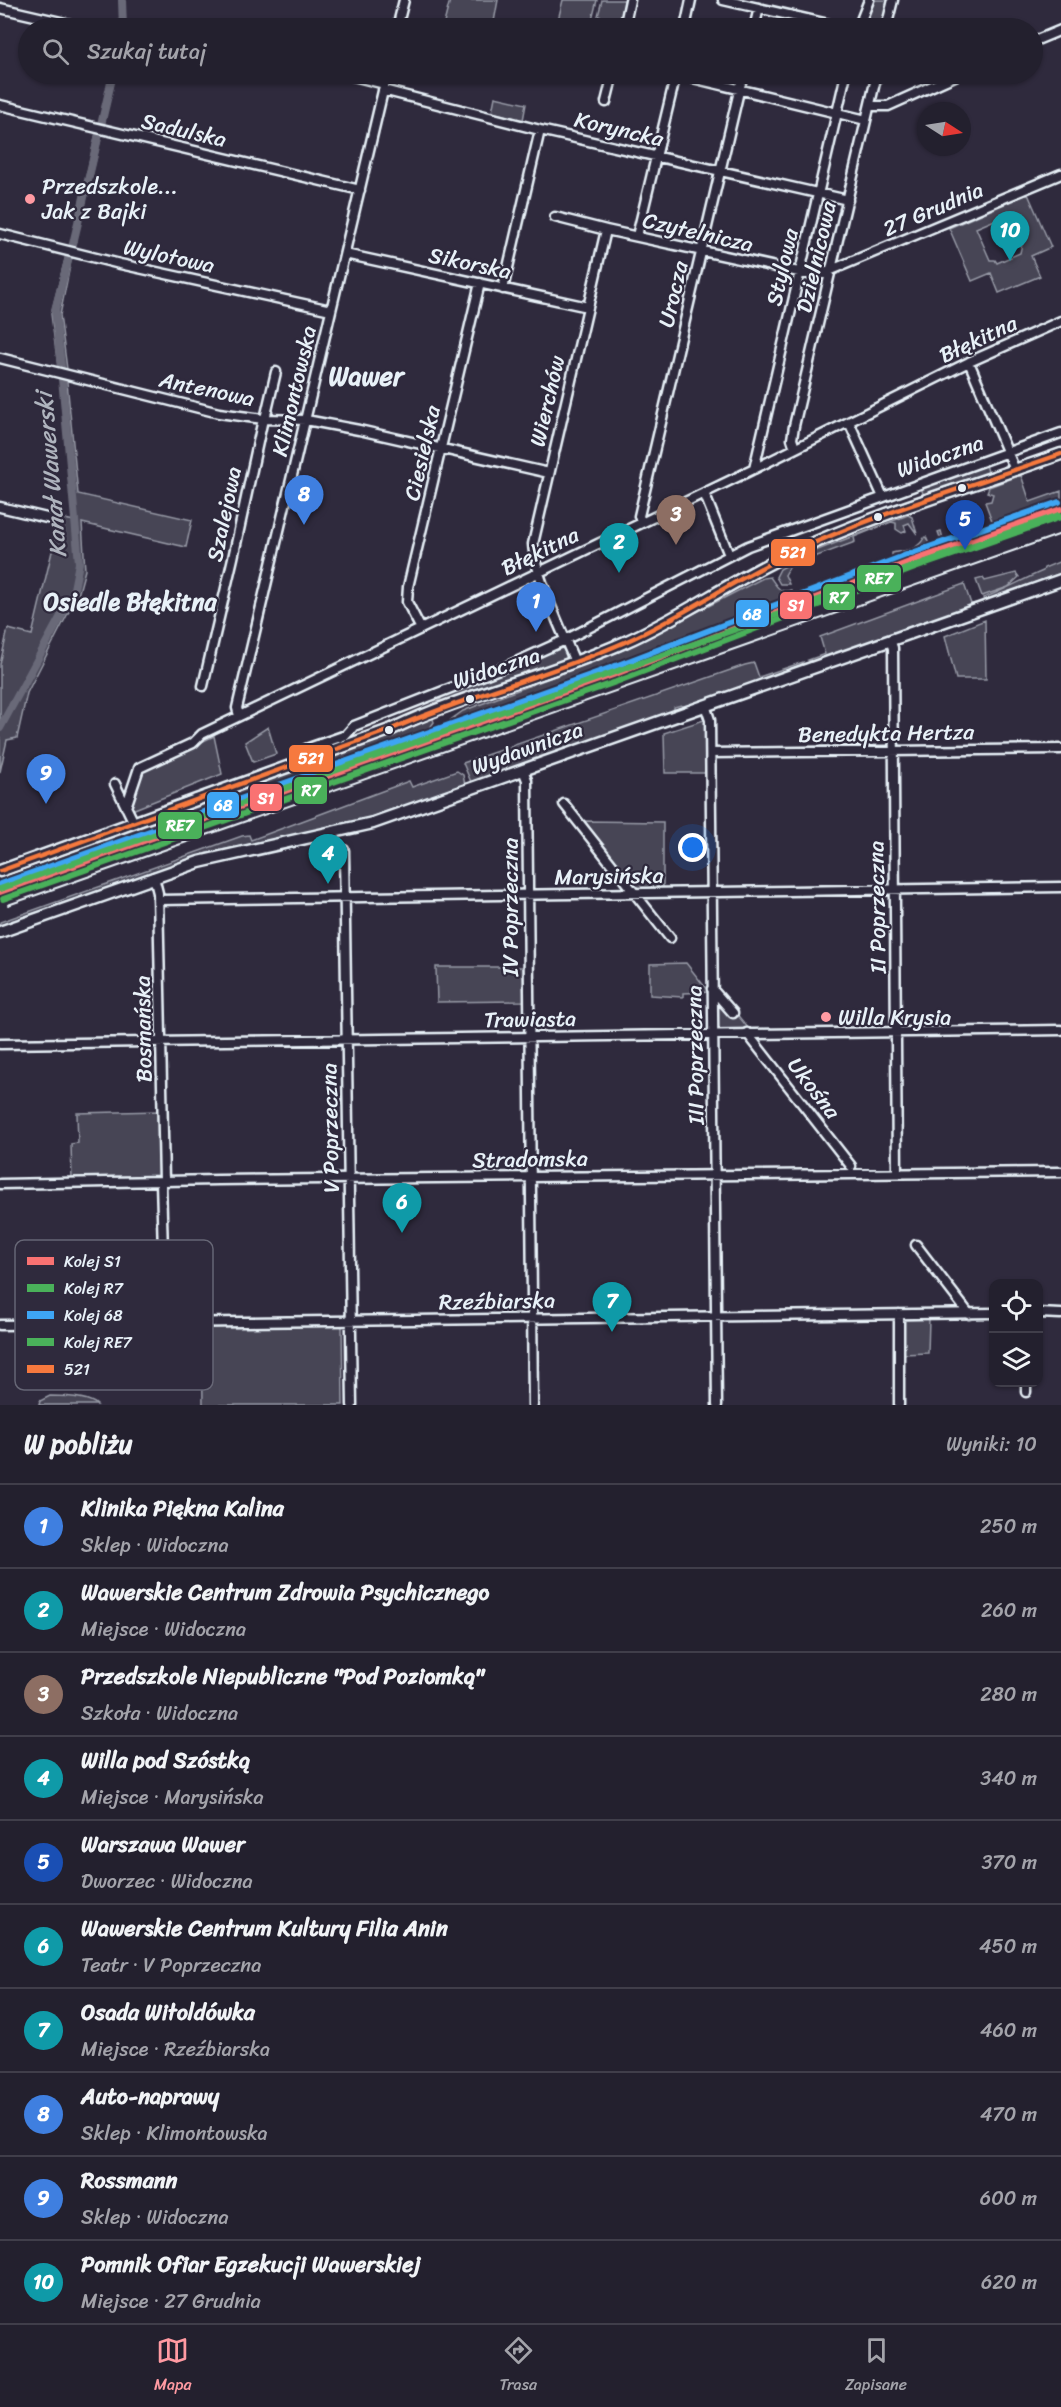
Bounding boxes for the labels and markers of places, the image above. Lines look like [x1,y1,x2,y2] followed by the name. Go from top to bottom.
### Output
[41,167,178,231] place label: Przedszkole... Jak z Bajki
[23,192,37,206] marker: Przedszkole... Jak z Bajki
[990,212,1030,261] pin: 10
[284,476,324,525] pin: 8
[956,482,968,494] unlabelled marker
[656,496,696,545] pin: 3
[946,500,984,550] pin: 5
[872,511,884,523] unlabelled marker
[600,524,638,573] pin: 2
[516,582,556,632] pin: 1
[464,693,476,705] unlabelled marker
[383,724,395,736] unlabelled marker
[26,754,66,804] pin: 9
[308,834,348,884] pin: 4
[838,998,951,1037] place label: Willa Krysia
[819,1010,833,1024] marker: Willa Krysia
[382,1184,422,1233] pin: 6
[592,1282,632,1332] pin: 7

